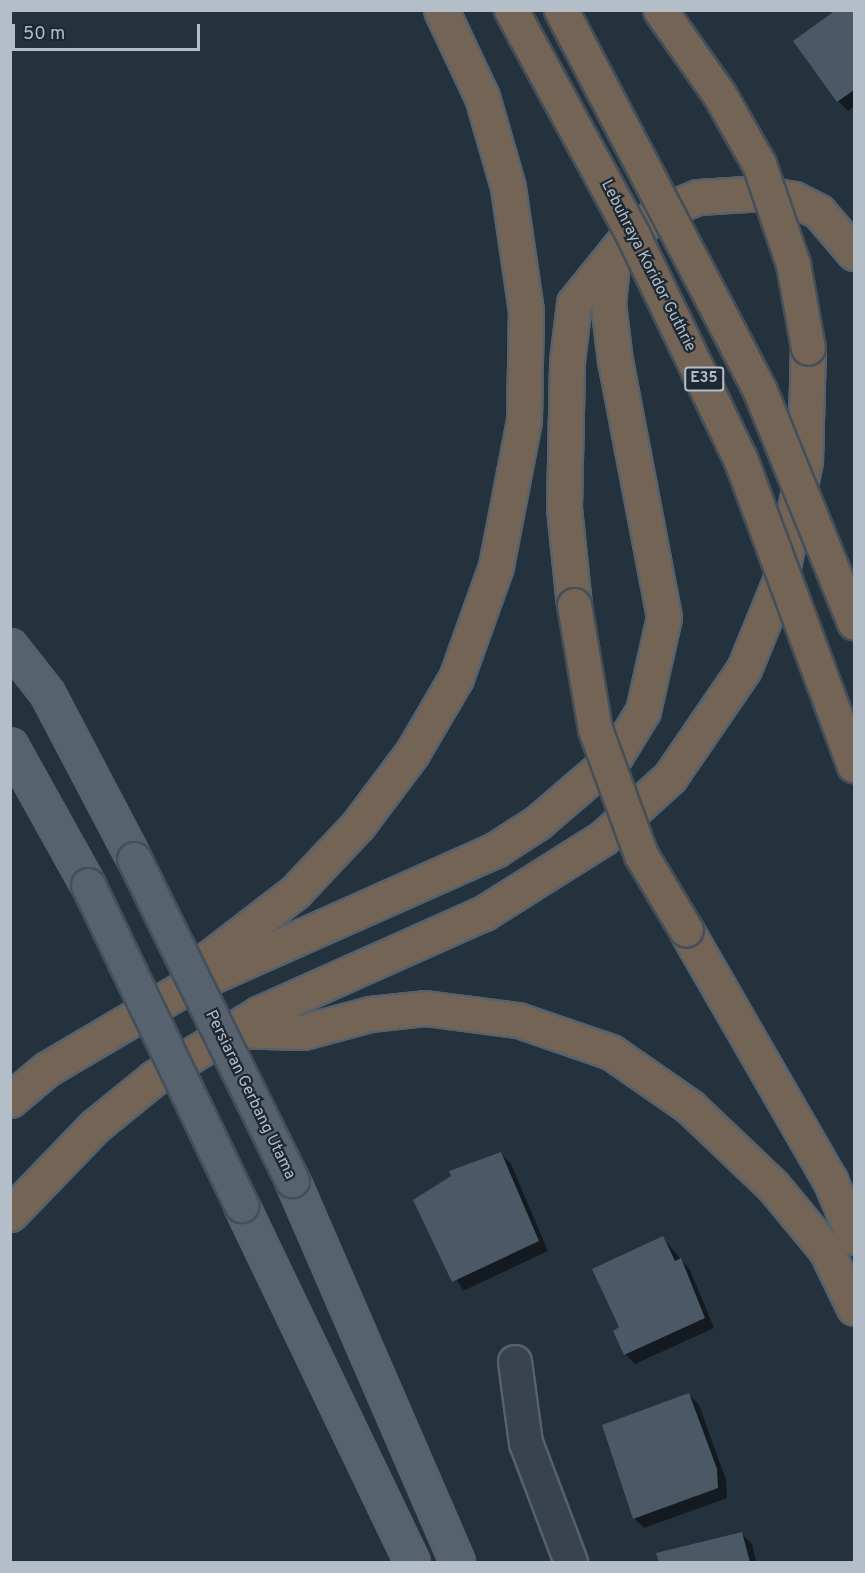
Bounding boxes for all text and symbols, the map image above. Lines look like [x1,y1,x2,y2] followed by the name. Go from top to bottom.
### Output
[15,12,202,50] scale bar
[23,23,65,46] text: 50 m
[596,177,700,355] street label: Lebuhraya Koridor Guthrie
[683,367,725,391] road number: E35
[201,1007,299,1183] street label: Persiaran Gerbang Utama

